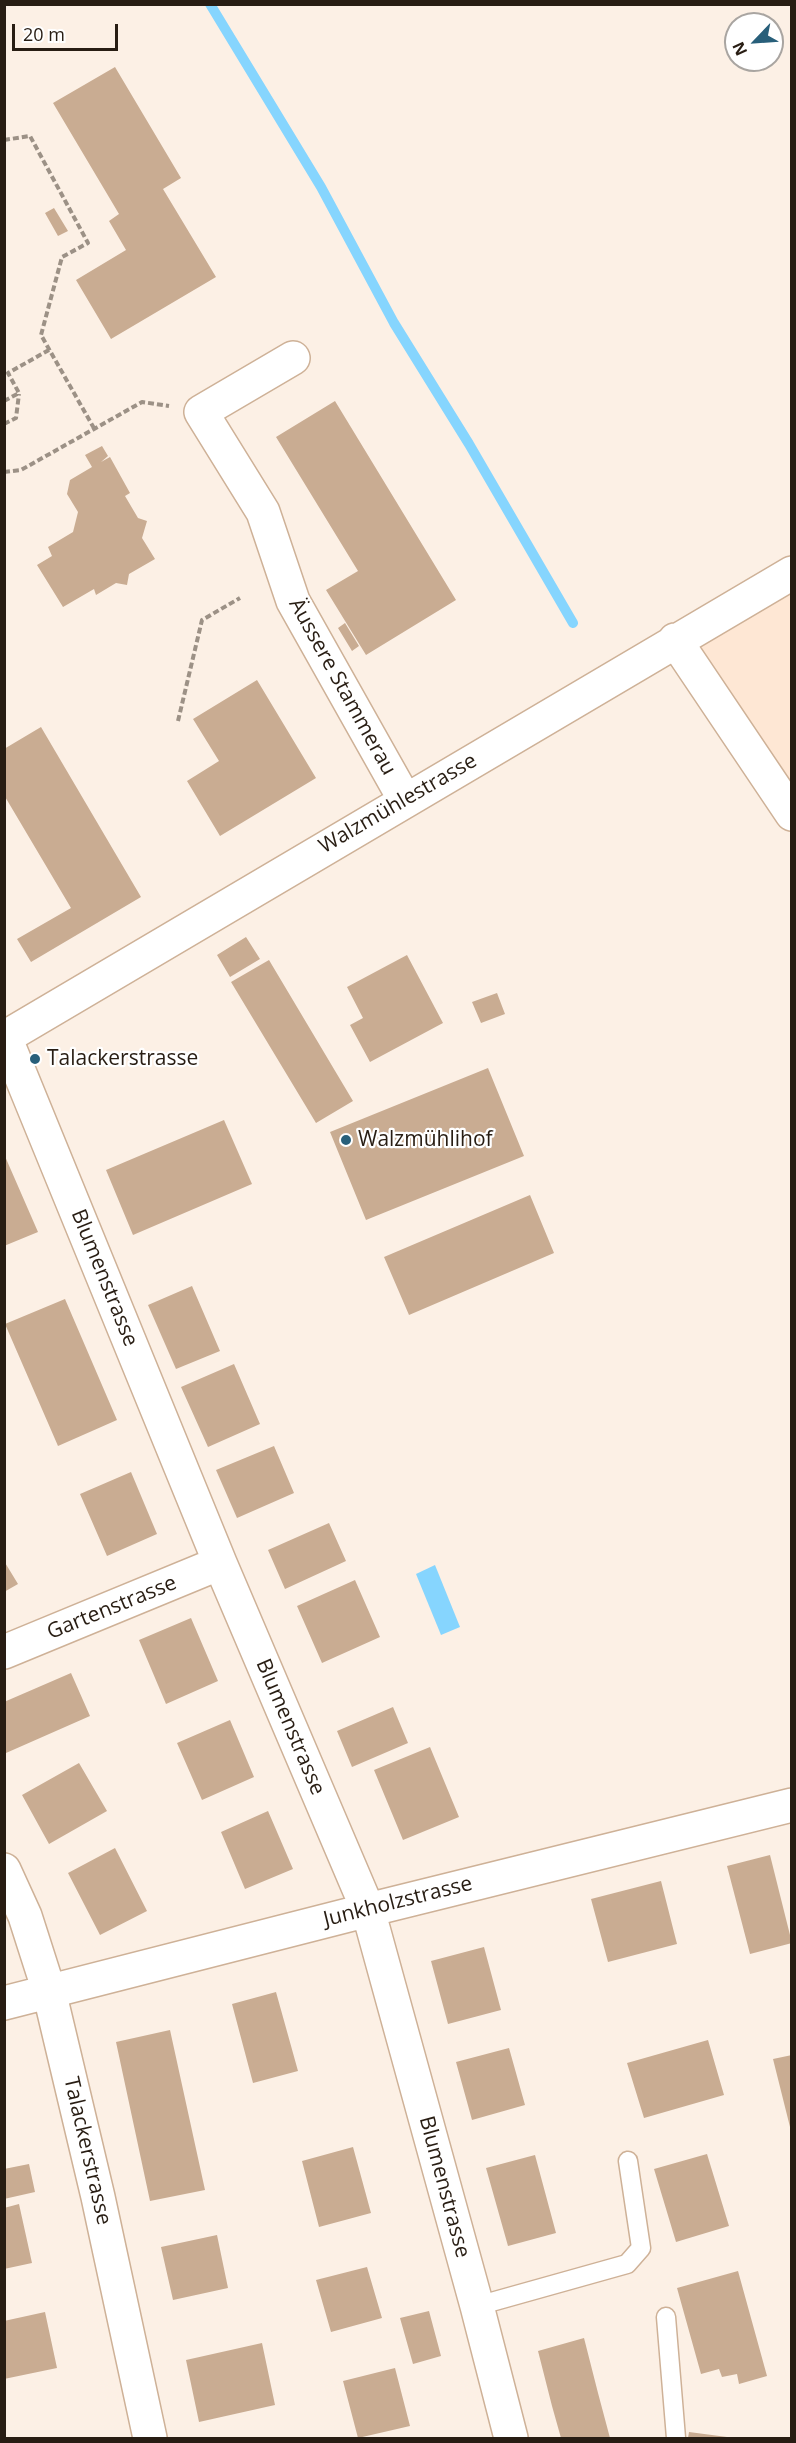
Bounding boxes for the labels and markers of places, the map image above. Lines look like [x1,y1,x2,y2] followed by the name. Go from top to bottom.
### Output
[47,1046,198,1072] place label: Talackerstrasse
[28,1052,42,1066] marker: Talackerstrasse
[358,1127,493,1153] place label: Walzmühlihof
[339,1133,353,1147] marker: Walzmühlihof

